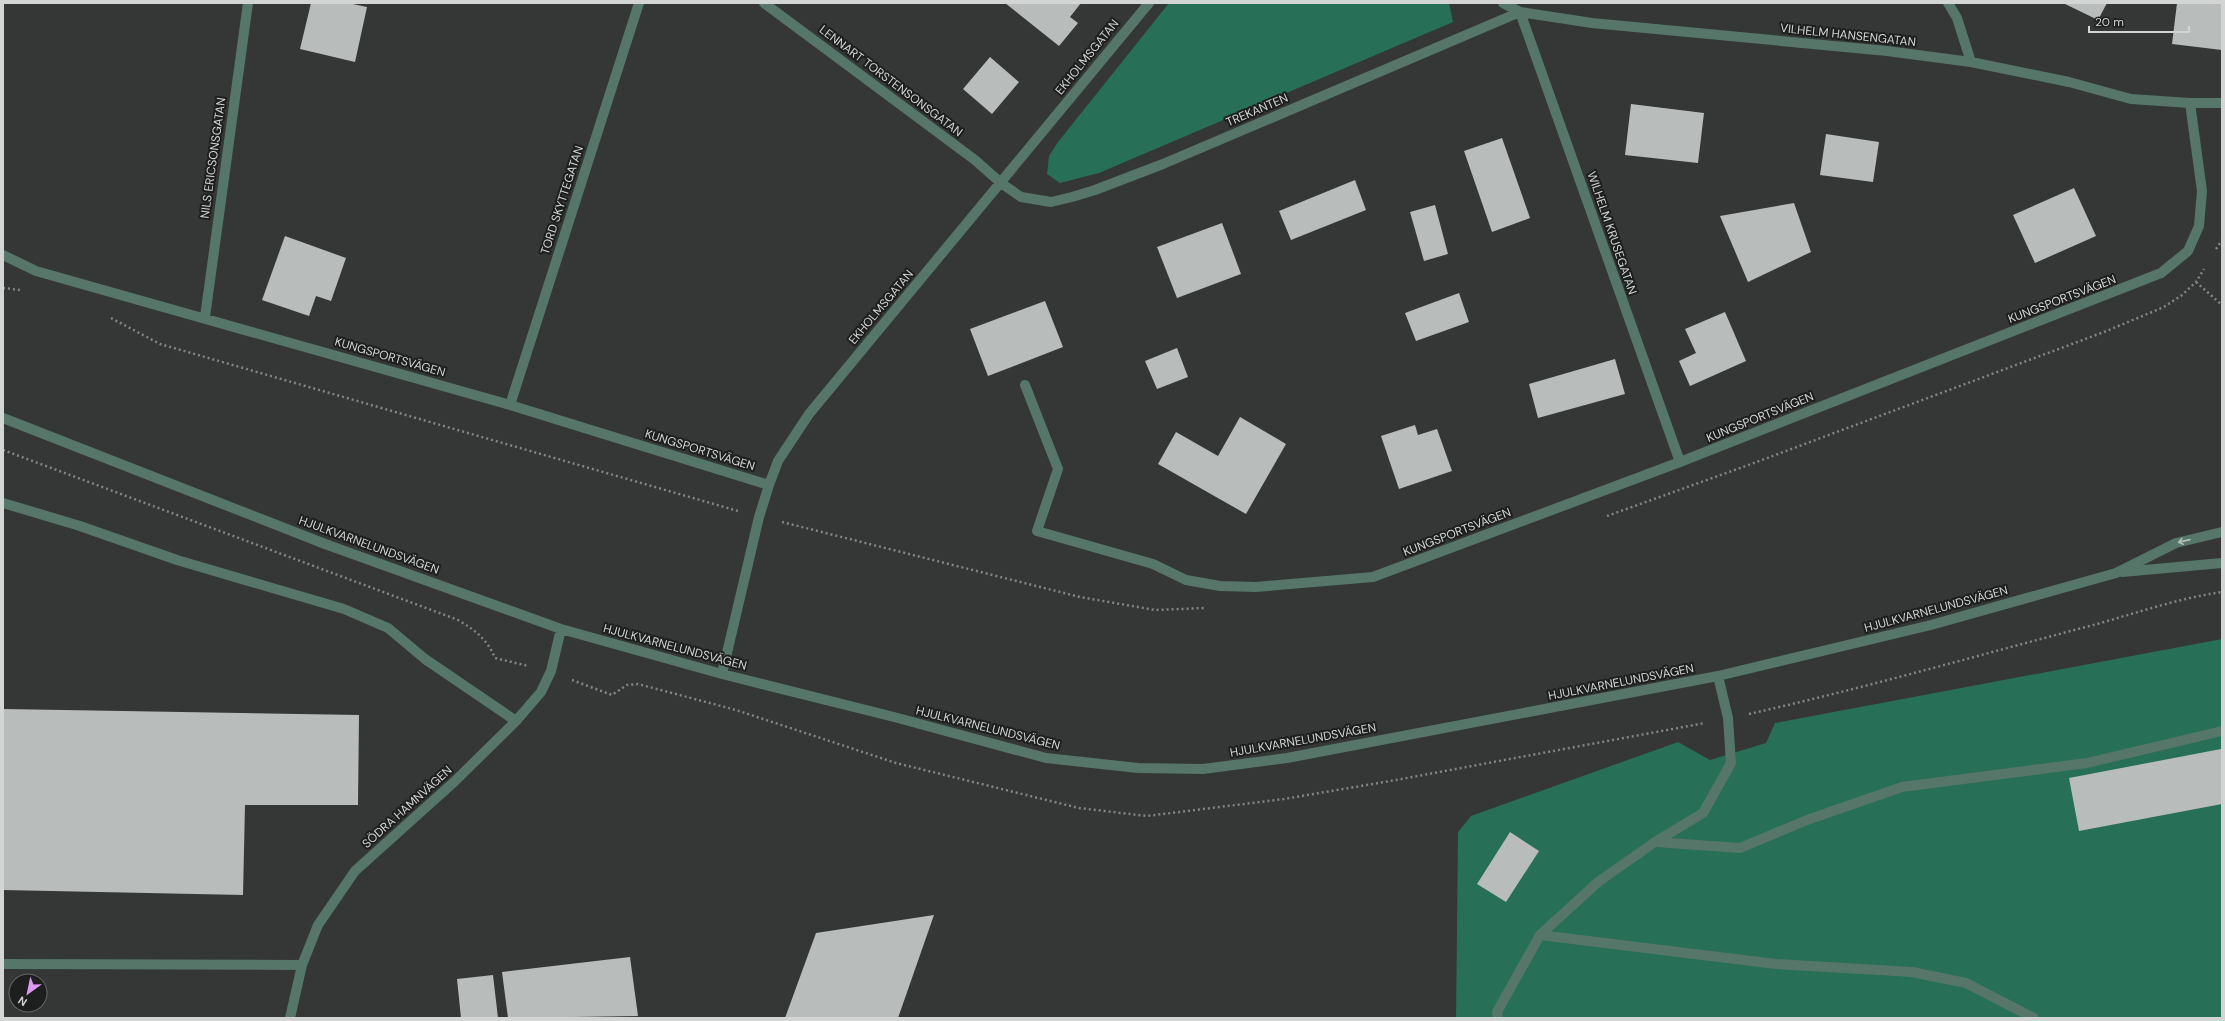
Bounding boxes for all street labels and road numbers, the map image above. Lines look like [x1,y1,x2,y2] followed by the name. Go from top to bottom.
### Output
[1052,16,1122,98] street label: EKHOLMSGATAN
[1779,20,1917,50] street label: VILHELM HANSENGATAN
[816,22,966,140] street label: LENNART TORSTENSONSGATAN
[1224,90,1290,130] street label: TREKANTEN
[197,96,229,220] street label: NILS ERICSONSGATAN
[537,144,587,256] street label: TORD SKYTTEGATAN
[1583,169,1641,297] street label: WILHELM KRUSEGATAN
[845,266,917,348] street label: EKHOLMSGATAN
[2006,271,2118,327] street label: KUNGSPORTSVÄGEN
[333,334,447,380] street label: KUNGSPORTSVÄGEN
[1704,388,1816,446] street label: KUNGSPORTSVÄGEN
[643,426,757,474] street label: KUNGSPORTSVÄGEN
[1401,504,1513,560] street label: KUNGSPORTSVÄGEN
[297,512,441,578] street label: HJULKVARNELUNDSVÄGEN
[1862,582,2010,636] street label: HJULKVARNELUNDSVÄGEN
[601,620,749,674] street label: HJULKVARNELUNDSVÄGEN
[1547,660,1695,704] street label: HJULKVARNELUNDSVÄGEN
[914,702,1062,754] street label: HJULKVARNELUNDSVÄGEN
[1229,719,1377,761] street label: HJULKVARNELUNDSVÄGEN
[359,762,455,852] street label: SÖDRA HAMNVÄGEN

